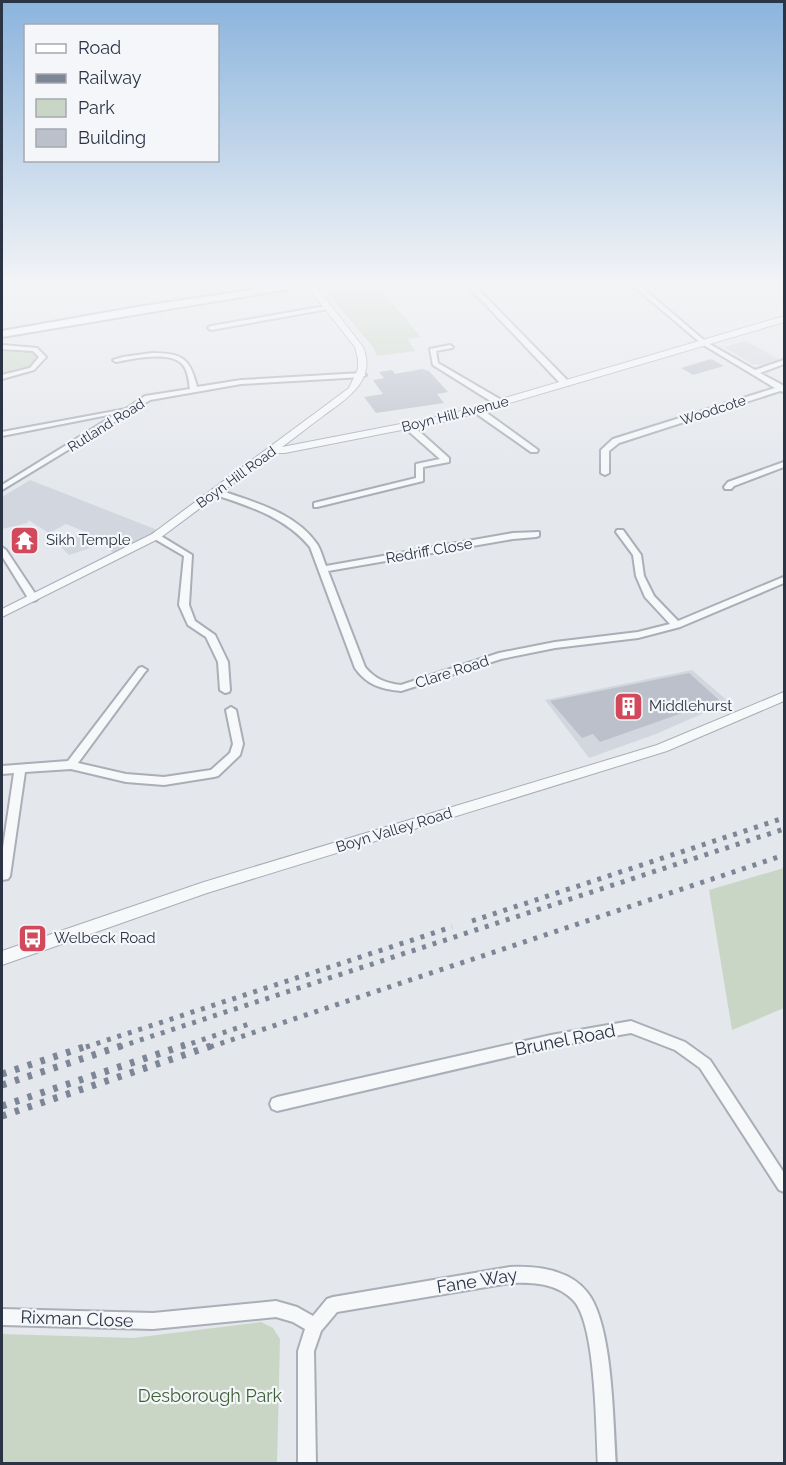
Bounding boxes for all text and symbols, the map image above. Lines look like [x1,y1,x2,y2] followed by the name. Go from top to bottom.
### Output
[24,24,219,162] legend
[78,37,121,58] text: Road
[78,67,142,88] text: Railway
[78,97,115,118] text: Park
[78,127,146,148] text: Building
[678,392,748,428] street label: Woodcote
[400,393,510,435] street label: Boyn Hill Avenue
[65,395,147,455] street label: Rutland Road
[193,443,279,511] street label: Boyn Hill Road
[9,524,41,556] temple icon: Sikh Temple
[46,531,131,549] place label: Sikh Temple
[384,534,474,567] street label: Redriff Close
[413,652,491,692] street label: Clare Road
[612,690,644,722] building icon: Middlehurst
[649,697,732,715] place label: Middlehurst
[334,804,454,856] street label: Boyn Valley Road
[17,922,49,954] bus stop icon: Welbeck Road
[54,929,156,947] place label: Welbeck Road
[513,1019,617,1060] street label: Brunel Road
[435,1264,519,1297] street label: Fane Way
[20,1306,134,1331] street label: Rixman Close
[138,1385,283,1406] park label: Desborough Park

